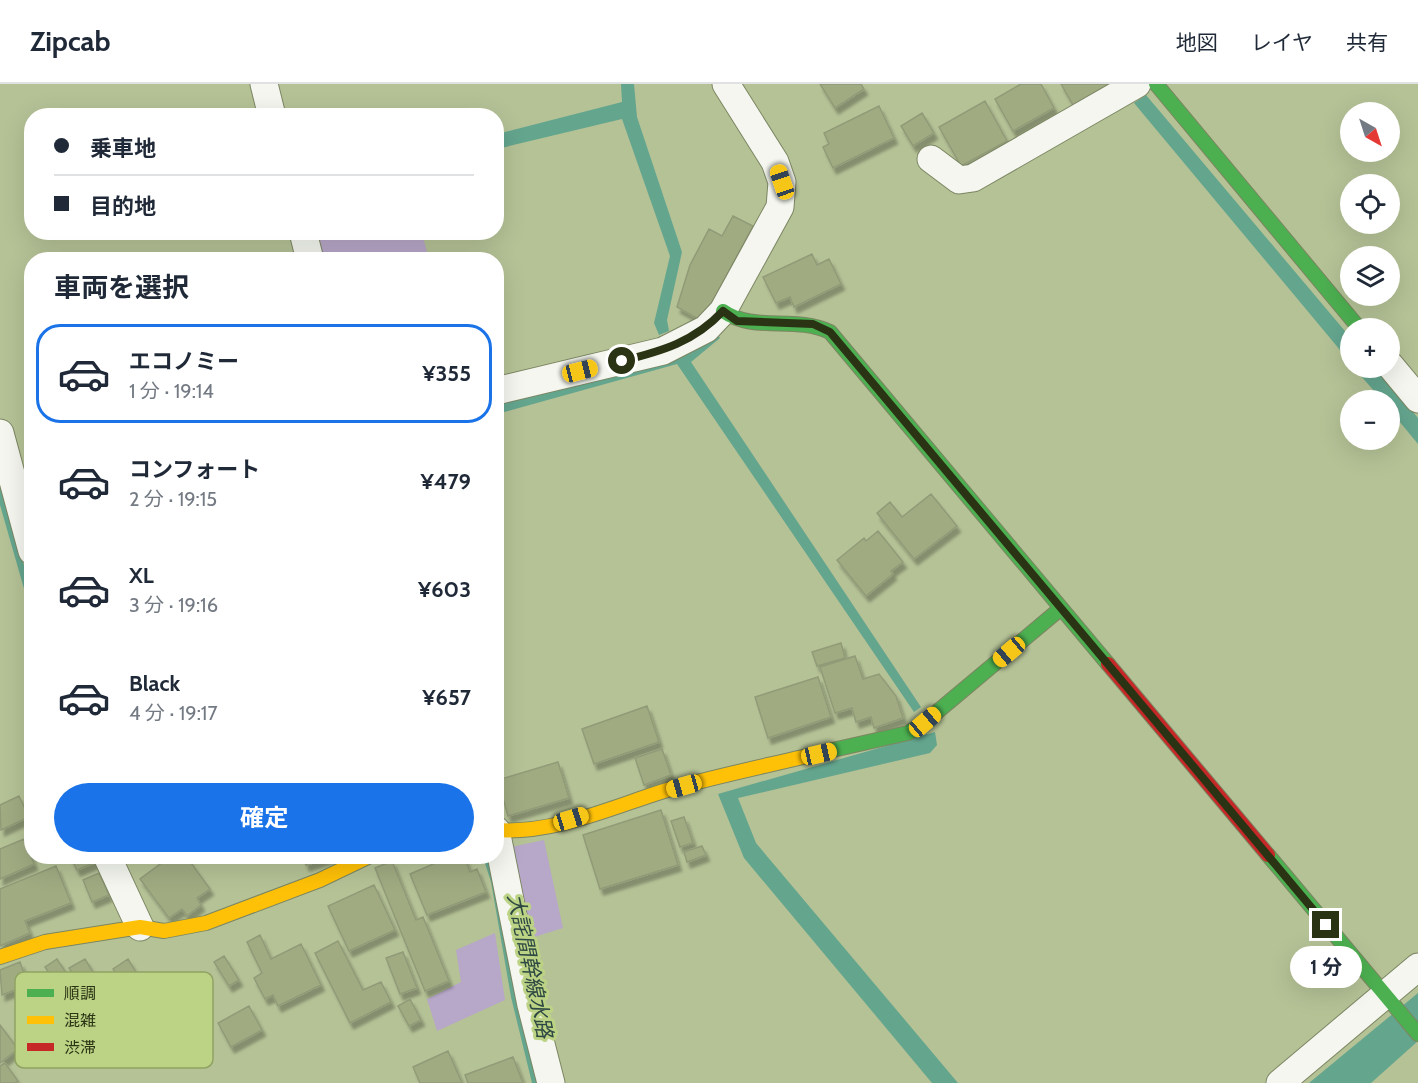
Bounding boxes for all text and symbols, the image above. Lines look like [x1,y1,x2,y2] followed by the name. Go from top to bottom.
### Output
[30,24,111,58] text: Zipcab
[1176,30,1218,55] text: 地図
[1251,30,1313,55] text: レイヤ
[1346,30,1388,55] text: 共有
[1340,102,1400,162] north arrow
[1340,102,1400,450] map controls
[90,135,156,162] text: 乗車地
[768,162,796,202] car
[1340,174,1400,234] button: locate
[90,193,156,220] text: 目的地
[1340,246,1400,306] button: layers
[54,271,189,304] text: 車両を選択
[1340,318,1400,378] button: +
[57,347,111,401] icon: car
[608,347,635,374] route start
[129,348,239,375] text: エコノミー
[560,358,600,384] car
[422,360,471,387] text: ¥355
[129,379,214,403] text: 1 分 · 19:14
[1340,390,1400,450] button: −
[57,455,111,509] icon: car
[129,456,260,483] text: コンフォート
[420,468,471,495] text: ¥479
[129,487,217,511] text: 2 分 · 19:15
[129,562,154,589] text: XL
[57,563,111,617] icon: car
[418,576,471,603] text: ¥603
[129,593,218,617] text: 3 分 · 19:16
[989,634,1029,670] car
[129,670,180,697] text: Black
[57,671,111,725] icon: car
[422,684,471,711] text: ¥657
[129,701,217,725] text: 4 分 · 19:17
[905,704,945,740] car
[799,741,839,767] car
[664,772,704,800] car
[54,783,474,852] button: 確定
[551,805,591,833] car
[503,891,558,1042] water label: 大詫間幹線水路
[1312,911,1339,938] route end
[1290,946,1362,988] callout: 1 分
[1310,955,1342,979] text: 1 分
[15,972,213,1068] legend
[64,984,96,1003] text: 順調
[64,1011,96,1030] text: 混雑
[64,1038,96,1057] text: 渋滞

